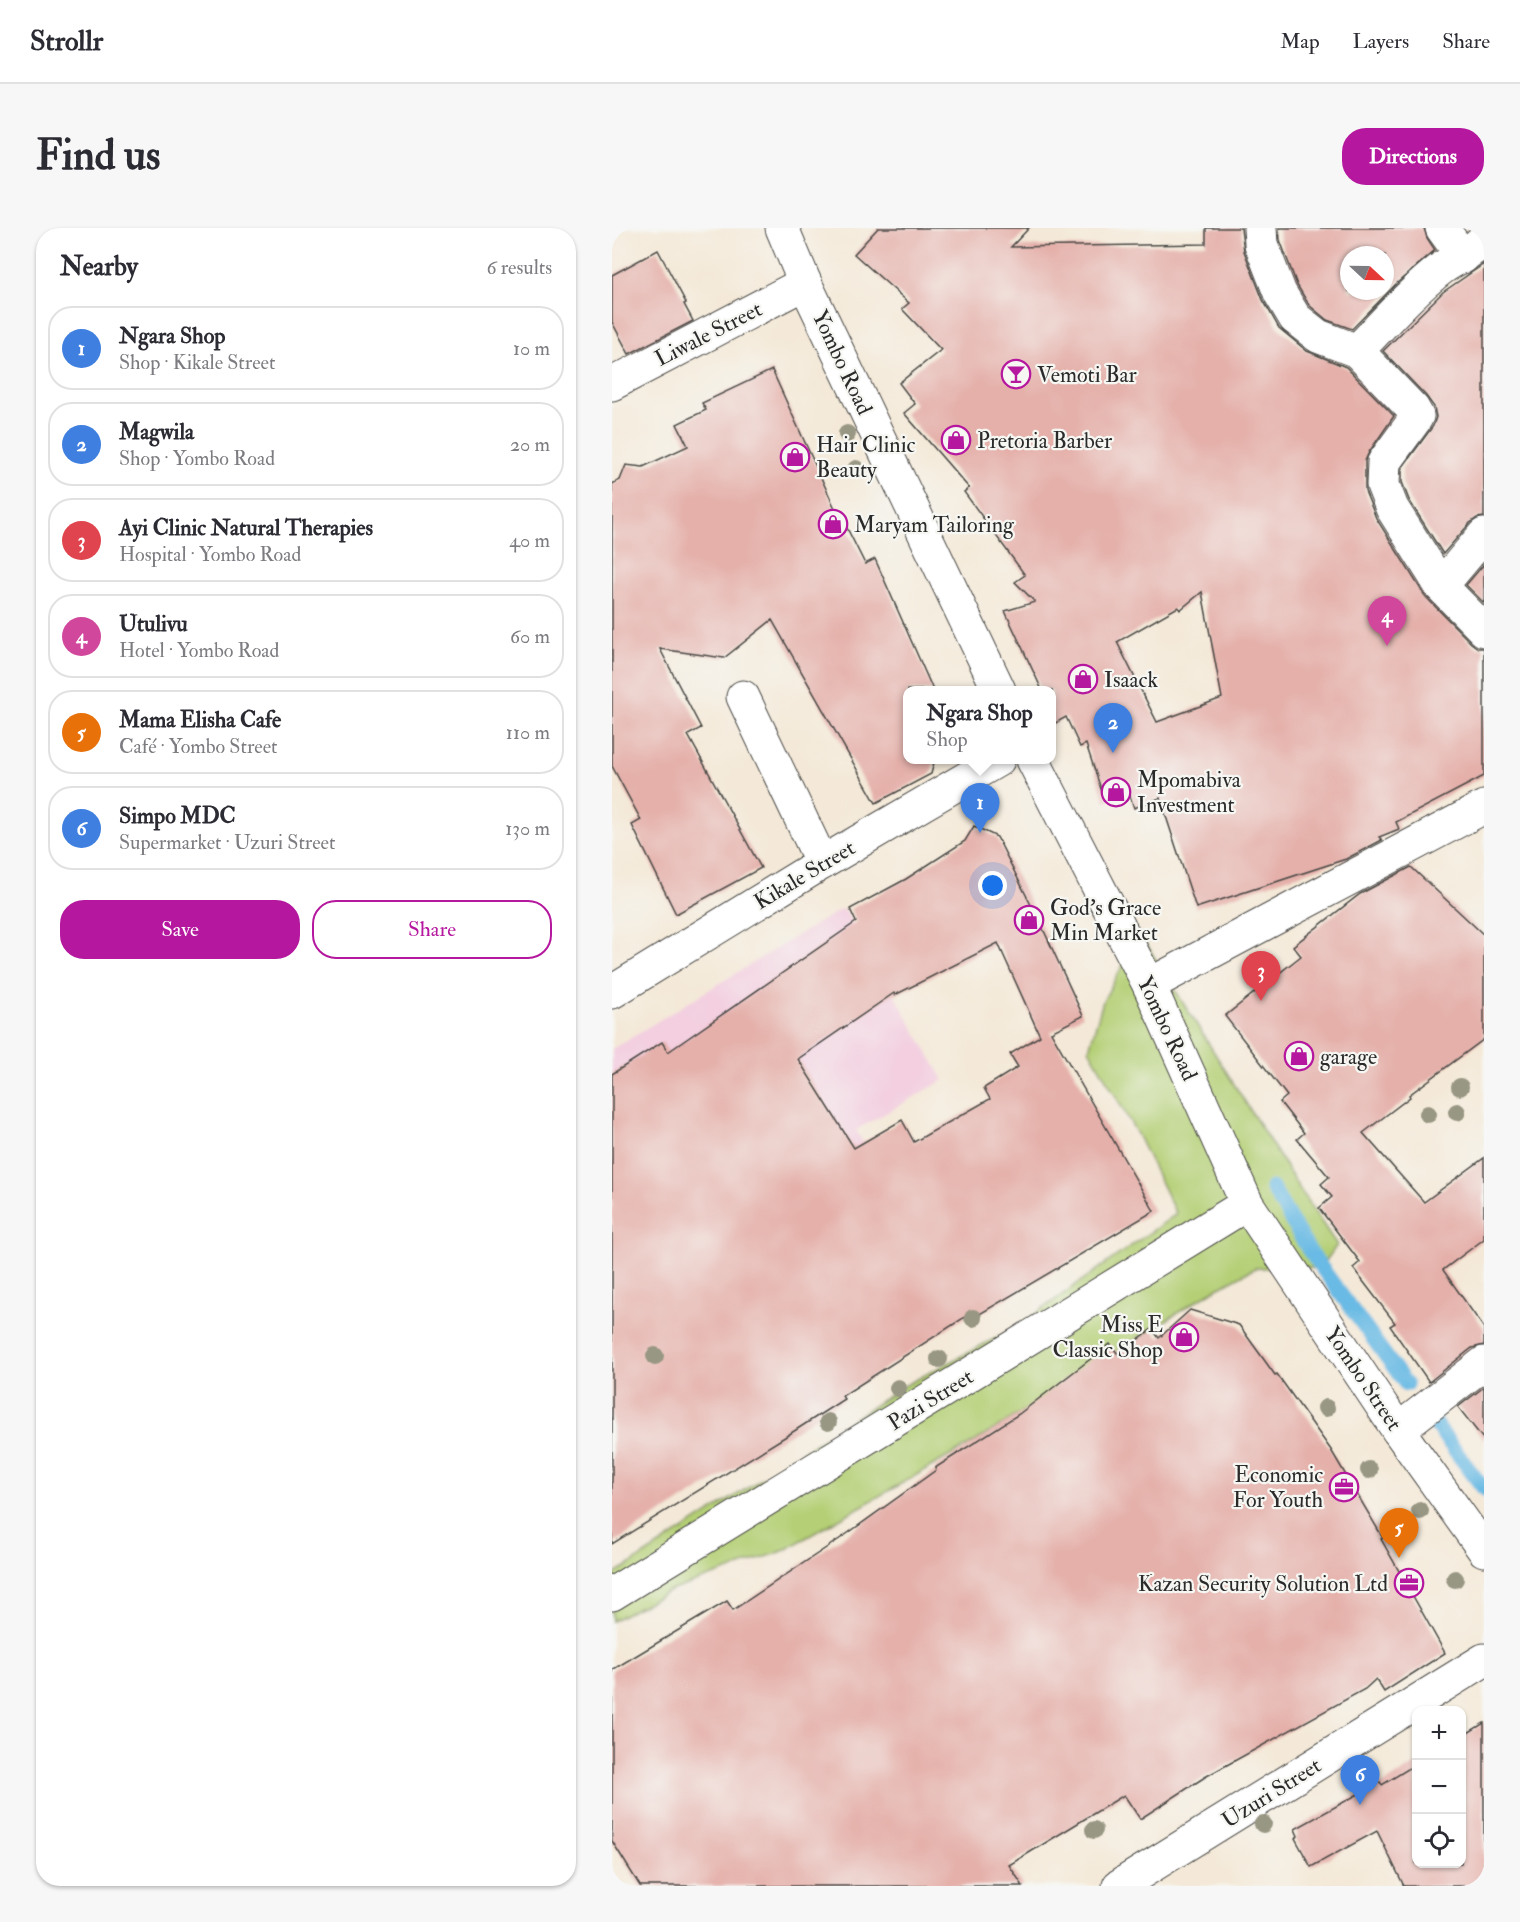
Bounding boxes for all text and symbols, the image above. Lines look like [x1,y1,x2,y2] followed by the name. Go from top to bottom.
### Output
[30,24,103,59] text: Strollr
[1280,28,1320,55] text: Map
[1353,28,1409,55] text: Layers
[1442,28,1490,55] text: Share
[1342,128,1484,185] button: Directions
[36,130,160,182] text: Find us
[1340,246,1394,300] north arrow
[60,251,138,283] text: Nearby
[486,255,552,280] text: 6 results
[650,295,767,373] street label: Liwale Street
[806,306,879,419] street label: Yombo Road
[119,322,225,350] text: Ngara Shop
[78,336,85,361] text: 1
[513,336,550,361] text: 10 m
[119,350,275,375] text: Shop · Kikale Street
[1000,358,1032,390] bar icon: Vemoti Bar
[1037,361,1138,389] place label: Vemoti Bar
[119,418,194,446] text: Magwila
[940,424,972,456] shop icon: Pretoria Barber
[977,427,1113,455] place label: Pretoria Barber
[816,431,915,484] place label: Hair Clinic Beauty
[76,432,87,457] text: 2
[510,432,550,457] text: 20 m
[779,441,811,473] shop icon: Hair Clinic Beauty
[119,446,275,471] text: Shop · Yombo Road
[817,508,849,540] shop icon: Maryam Tailoring
[854,511,1015,539] place label: Maryam Tailoring
[119,514,373,542] text: Ayi Clinic Natural Therapies
[78,528,85,553] text: 3
[509,528,550,553] text: 40 m
[119,542,301,567] text: Hospital · Yombo Road
[1368,596,1406,646] pin: 4
[119,610,188,638] text: Utulivu
[76,624,87,649] text: 4
[510,624,550,649] text: 60 m
[119,638,279,663] text: Hotel · Yombo Road
[1067,663,1099,695] shop icon: Isaack
[1104,666,1158,694] place label: Isaack
[903,686,1056,764] popup
[926,699,1033,727] text: Ngara Shop
[1094,704,1132,753] pin: 2
[119,706,281,734] text: Mama Elisha Cafe
[77,720,86,745] text: 5
[506,720,550,745] text: 110 m
[926,727,968,752] text: Shop
[119,734,278,759] text: Café · Yombo Street
[1137,766,1242,819] place label: Mpomabiva Investment
[1100,776,1132,808] shop icon: Mpomabiva Investment
[960,784,1000,833] pin: 1
[119,802,236,830] text: Simpo MDC
[76,816,87,841] text: 6
[505,816,550,841] text: 130 m
[119,830,335,855] text: Supermarket · Uzuri Street
[749,834,860,916] street label: Kikale Street
[978,871,1007,900] your location
[1050,894,1161,947] place label: God's Grace Min Market
[60,900,300,959] button: Save
[312,900,552,959] button: Share
[1013,904,1045,936] shop icon: God's Grace Min Market
[1242,952,1280,1001] pin: 3
[1131,972,1204,1085] street label: Yombo Road
[1283,1040,1315,1072] shop icon: garage
[1320,1043,1377,1071] place label: garage
[1052,1311,1163,1365] place label: Miss E Classic Shop
[1168,1321,1200,1353] shop icon: Miss E Classic Shop
[1318,1321,1408,1436] street label: Yombo Street
[883,1363,978,1437] street label: Pazi Street
[1233,1461,1323,1514] place label: Economic For Youth
[1328,1471,1360,1503] office icon: Economic For Youth
[1380,1508,1418,1558] pin: 5
[1393,1567,1425,1599] office icon: Kazan Security Solution Ltd
[1138,1570,1388,1598] place label: Kazan Security Solution Ltd
[1412,1706,1466,1868] map controls
[1412,1706,1466,1760] button: +
[1217,1751,1326,1834] street label: Uzuri Street
[1340,1756,1380,1805] pin: 6
[1412,1760,1466,1814] button: −
[1412,1814,1466,1868] button: locate

